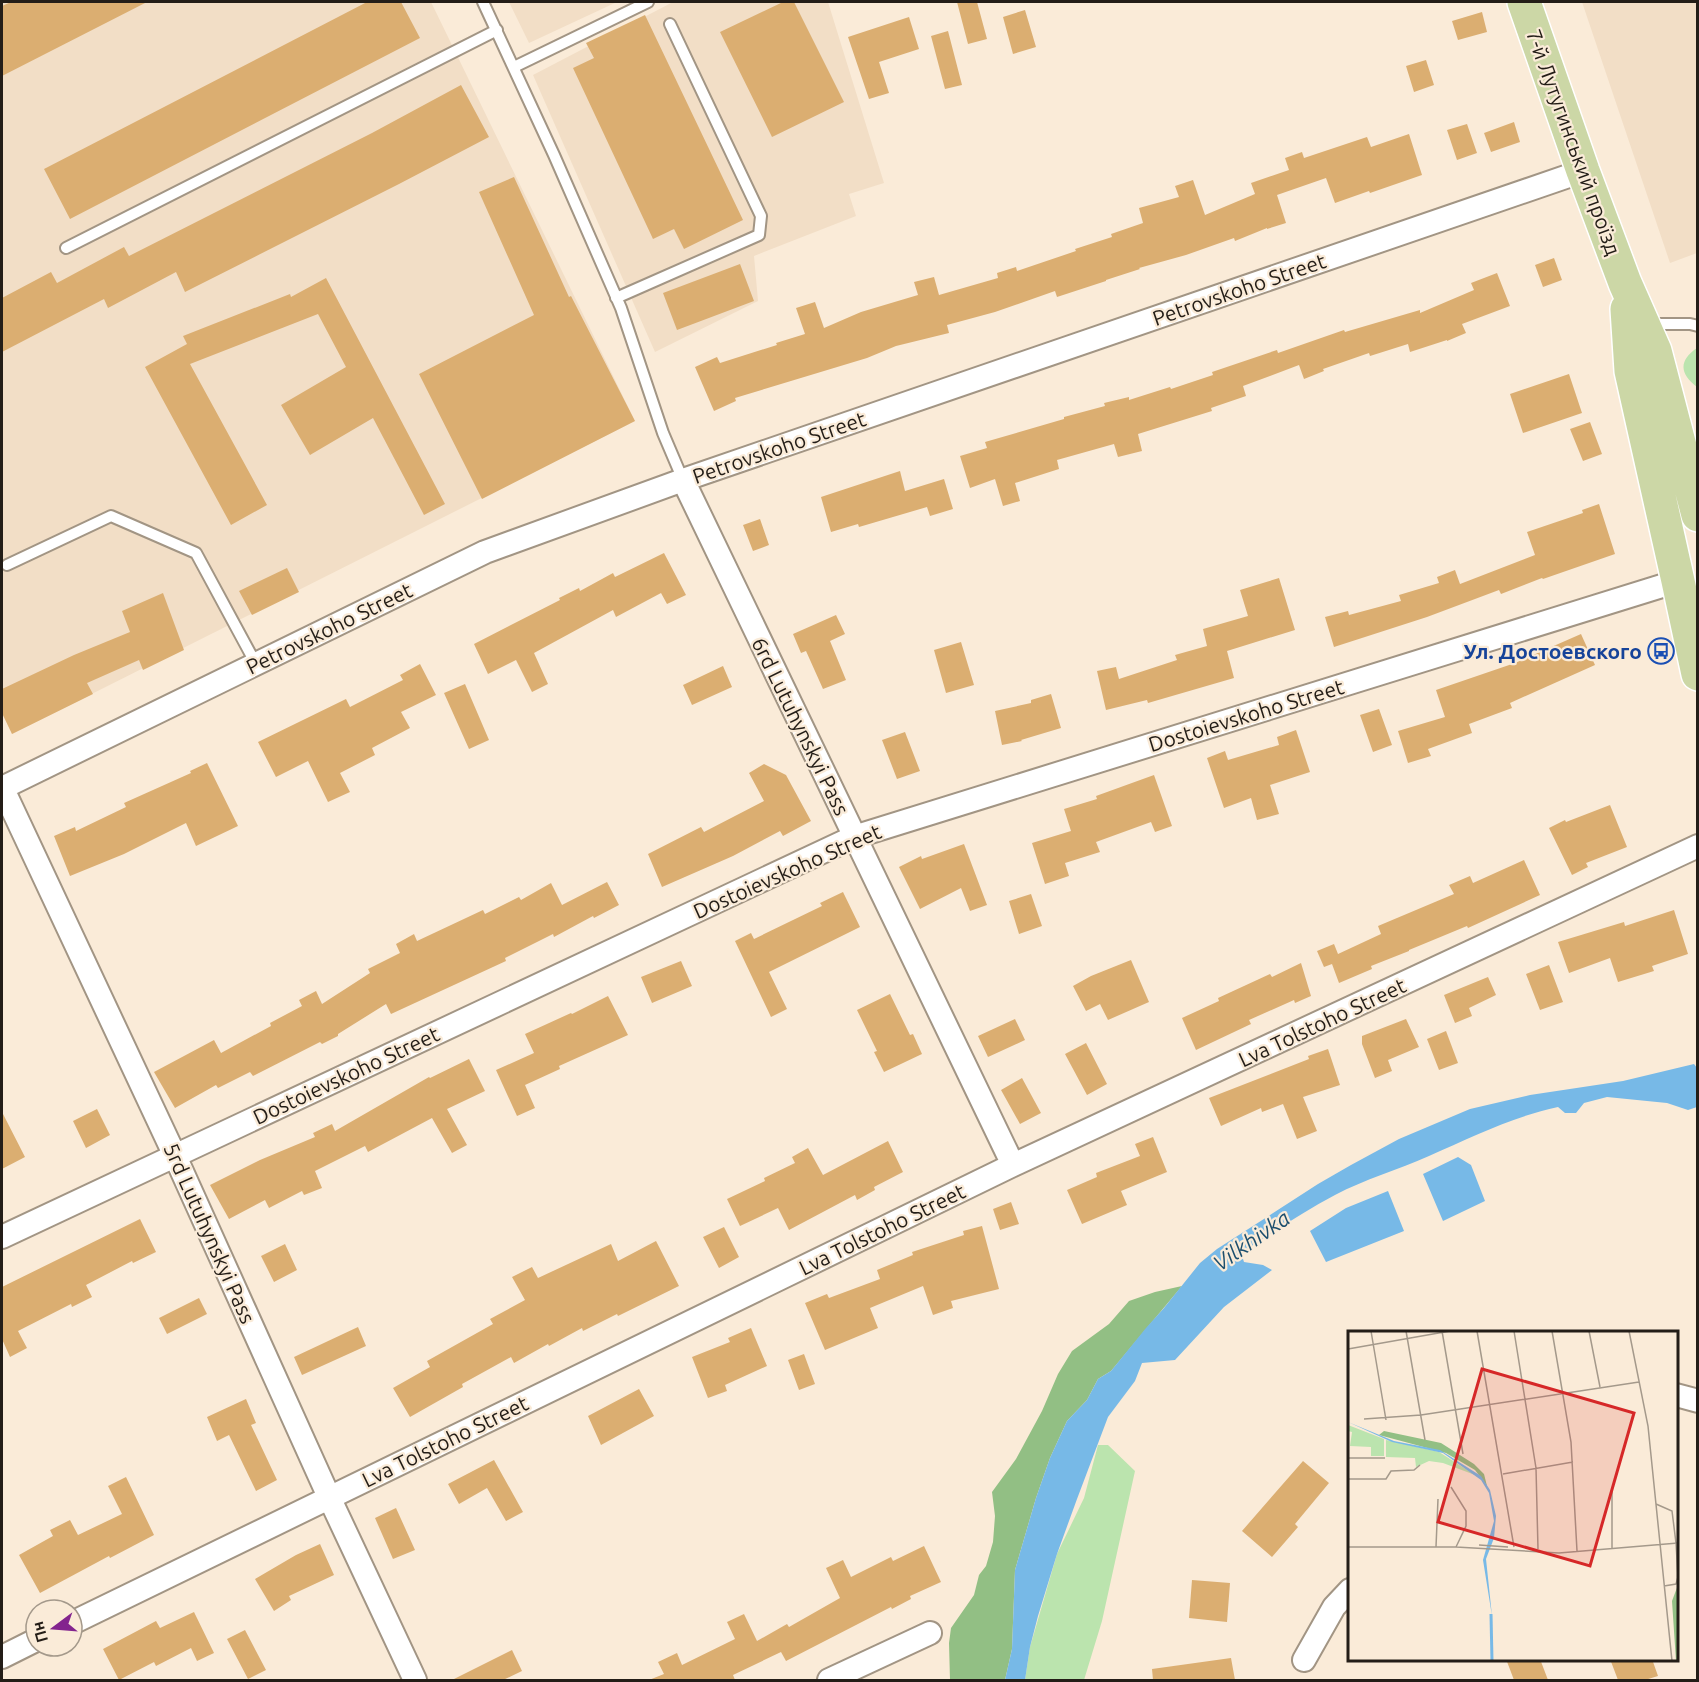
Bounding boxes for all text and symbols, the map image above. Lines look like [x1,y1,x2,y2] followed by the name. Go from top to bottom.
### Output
[1522,26,1626,258] street label: 7-й Лутугинський проїзд
[1149,248,1329,330] street label: Petrovskoho Street
[689,406,869,488] street label: Petrovskoho Street
[242,577,416,679] street label: Petrovskoho Street
[747,633,855,819] street label: 6rd Lutuhynskyi Pass
[1646,636,1676,666] bus stop icon: Ул. Достоевского
[1463,639,1642,663] place label: Ул. Достоевского
[1145,674,1347,756] street label: Dostoievskoho Street
[689,819,885,923] street label: Dostoievskoho Street
[1235,973,1409,1071] street label: Lva Tolstoho Street
[249,1021,443,1129] street label: Dostoievskoho Street
[159,1139,261,1327] street label: 5rd Lutuhynskyi Pass
[795,1178,969,1280] street label: Lva Tolstoho Street
[1208,1205,1294,1275] water label: Vilkhivka
[1348,1331,1678,1661] inset map
[358,1390,532,1492] street label: Lva Tolstoho Street
[24,1598,84,1658] north arrow
[28,1620,51,1645] text: Пн

